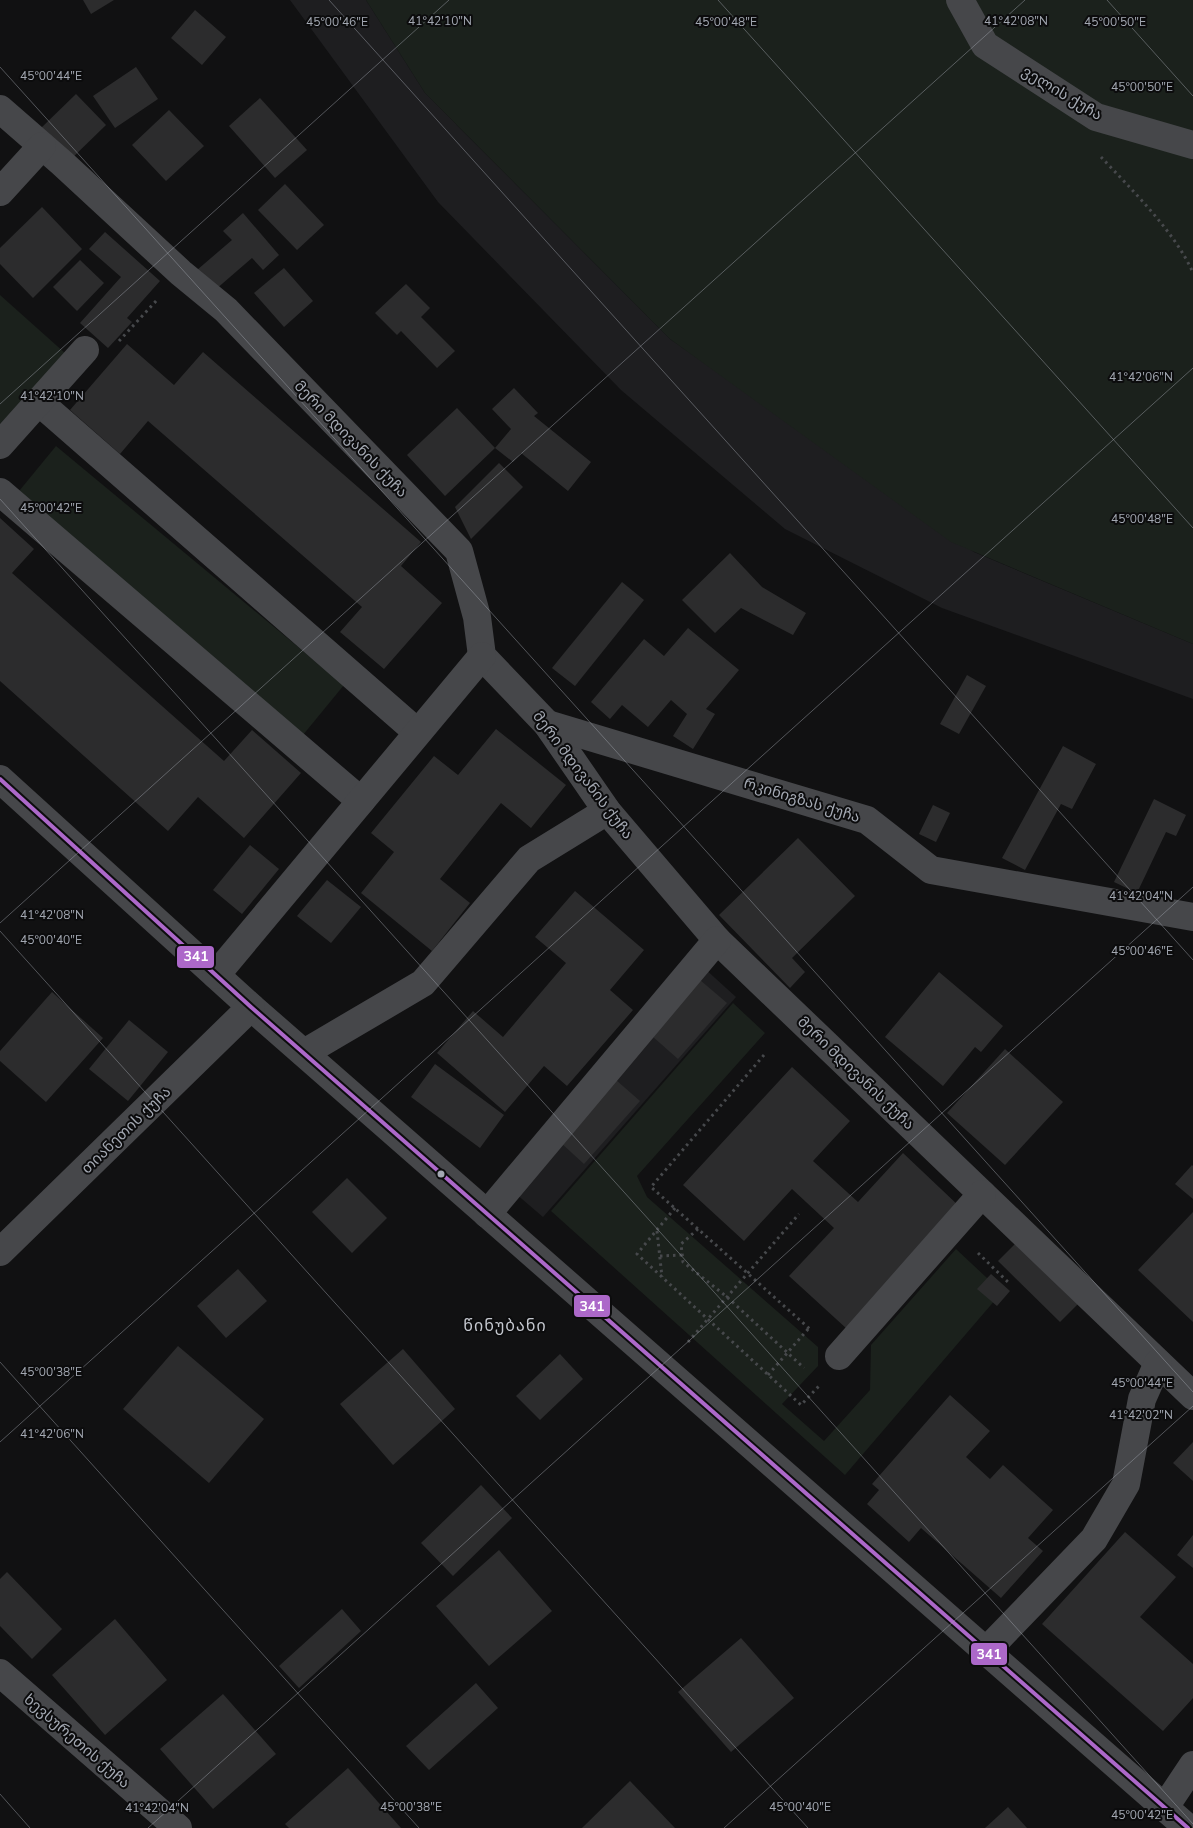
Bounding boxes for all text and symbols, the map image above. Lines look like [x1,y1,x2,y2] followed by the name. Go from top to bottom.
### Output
[408,13,472,29] text: 41°42'10"N
[984,13,1048,29] text: 41°42'08"N
[306,14,368,30] text: 45°00'46"E
[695,14,757,30] text: 45°00'48"E
[1084,14,1146,30] text: 45°00'50"E
[1018,61,1106,125] street label: ველის ქუჩა
[20,68,82,84] text: 45°00'44"E
[1111,79,1173,95] text: 45°00'50"E
[1109,369,1173,385] text: 41°42'06"N
[290,376,412,502] street label: მერი მდივანის ქუჩა
[20,388,84,404] text: 41°42'10"N
[20,500,82,516] text: 45°00'42"E
[1111,511,1173,527] text: 45°00'48"E
[528,707,638,843] street label: მერი მდივანის ქუჩა
[742,773,862,827] street label: რკინიგზას ქუჩა
[1109,888,1173,904] text: 41°42'04"N
[20,907,84,923] text: 41°42'08"N
[20,932,82,948] text: 45°00'40"E
[1111,943,1173,959] text: 45°00'46"E
[176,945,215,969] line badge: 341
[183,947,209,966] text: 341
[793,1012,919,1134] street label: მერი მდივანის ქუჩა
[77,1082,175,1178] street label: თიანეთის ქუჩა
[436,1169,446,1179] unlabelled marker
[573,1294,611,1318] line badge: 341
[579,1297,605,1316] text: 341
[463,1315,547,1337] district label: წინუბანი
[20,1364,82,1380] text: 45°00'38"E
[1111,1375,1173,1391] text: 45°00'44"E
[1109,1407,1173,1423] text: 41°42'02"N
[20,1426,84,1442] text: 41°42'06"N
[970,1642,1008,1666] line badge: 341
[976,1645,1002,1664] text: 341
[20,1689,134,1793] street label: ხევსურეთის ქუჩა
[380,1799,442,1815] text: 45°00'38"E
[769,1799,831,1815] text: 45°00'40"E
[125,1800,189,1816] text: 41°42'04"N
[1111,1807,1173,1823] text: 45°00'42"E

